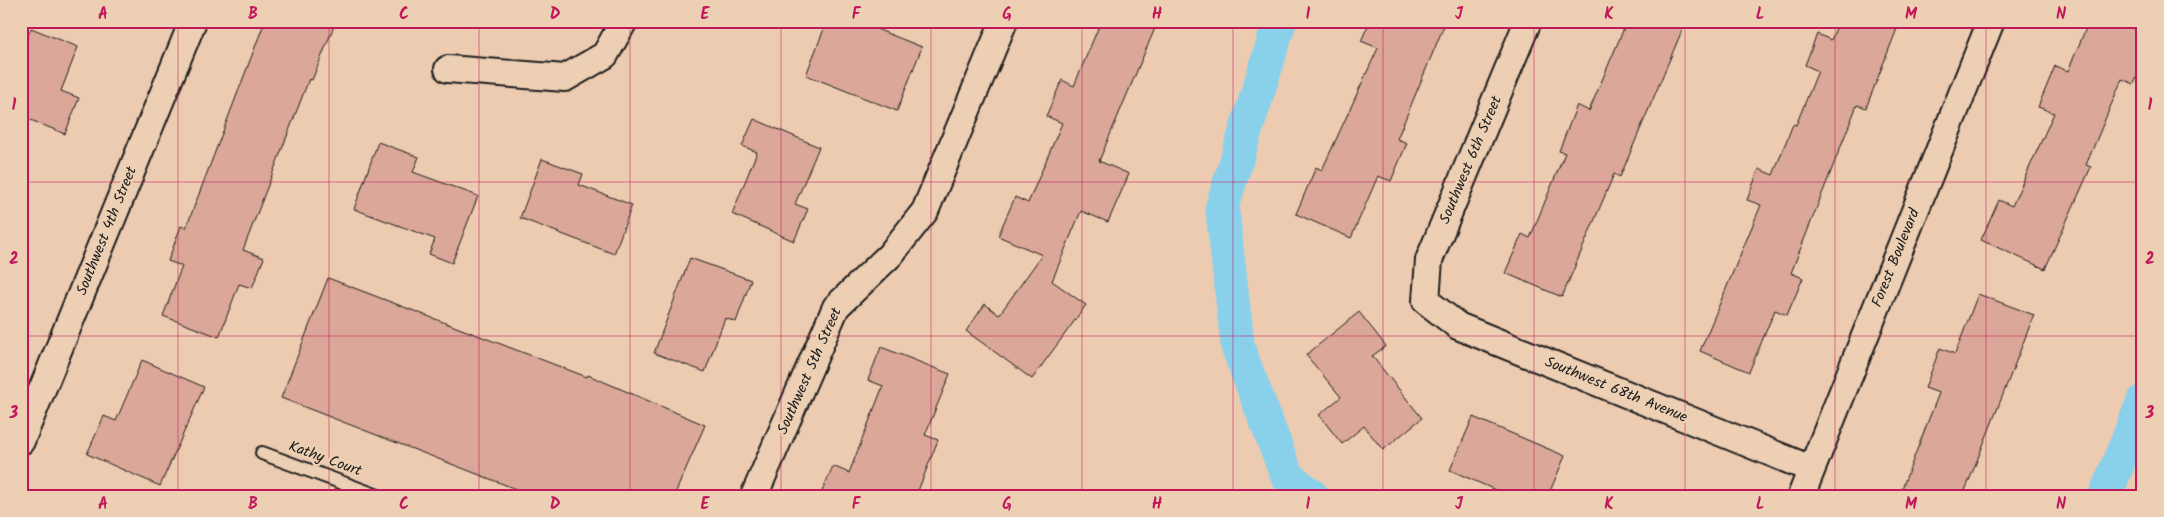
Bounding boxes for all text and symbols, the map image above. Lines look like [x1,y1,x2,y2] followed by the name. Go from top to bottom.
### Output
[98,2,108,27] text: A
[248,2,258,27] text: B
[399,2,409,27] text: C
[550,2,561,27] text: D
[701,2,711,27] text: E
[852,2,862,27] text: F
[1002,2,1012,27] text: G
[1152,2,1162,27] text: H
[1306,2,1311,27] text: I
[1455,2,1464,27] text: J
[1604,2,1614,27] text: K
[1756,2,1764,27] text: L
[1905,2,1918,27] text: M
[2056,2,2066,27] text: N
[1433,92,1509,228] street label: Southwest 6th Street
[12,93,17,118] text: 1
[2148,93,2153,118] text: 1
[70,163,144,299] street label: Southwest 4th Street
[1865,205,1927,311] street label: Forest Boulevard
[9,247,19,272] text: 2
[2145,247,2155,272] text: 2
[771,303,849,438] street label: Southwest 5th Street
[1541,350,1691,430] street label: Southwest 68th Avenue
[9,401,19,426] text: 3
[2145,401,2155,426] text: 3
[285,435,365,483] street label: Kathy Court
[98,492,108,517] text: A
[248,492,258,517] text: B
[399,492,409,517] text: C
[550,492,561,517] text: D
[701,492,711,517] text: E
[852,492,862,517] text: F
[1002,492,1012,517] text: G
[1152,492,1162,517] text: H
[1306,492,1311,517] text: I
[1455,492,1464,517] text: J
[1604,492,1614,517] text: K
[1756,492,1764,517] text: L
[1905,492,1918,517] text: M
[2056,492,2066,517] text: N

